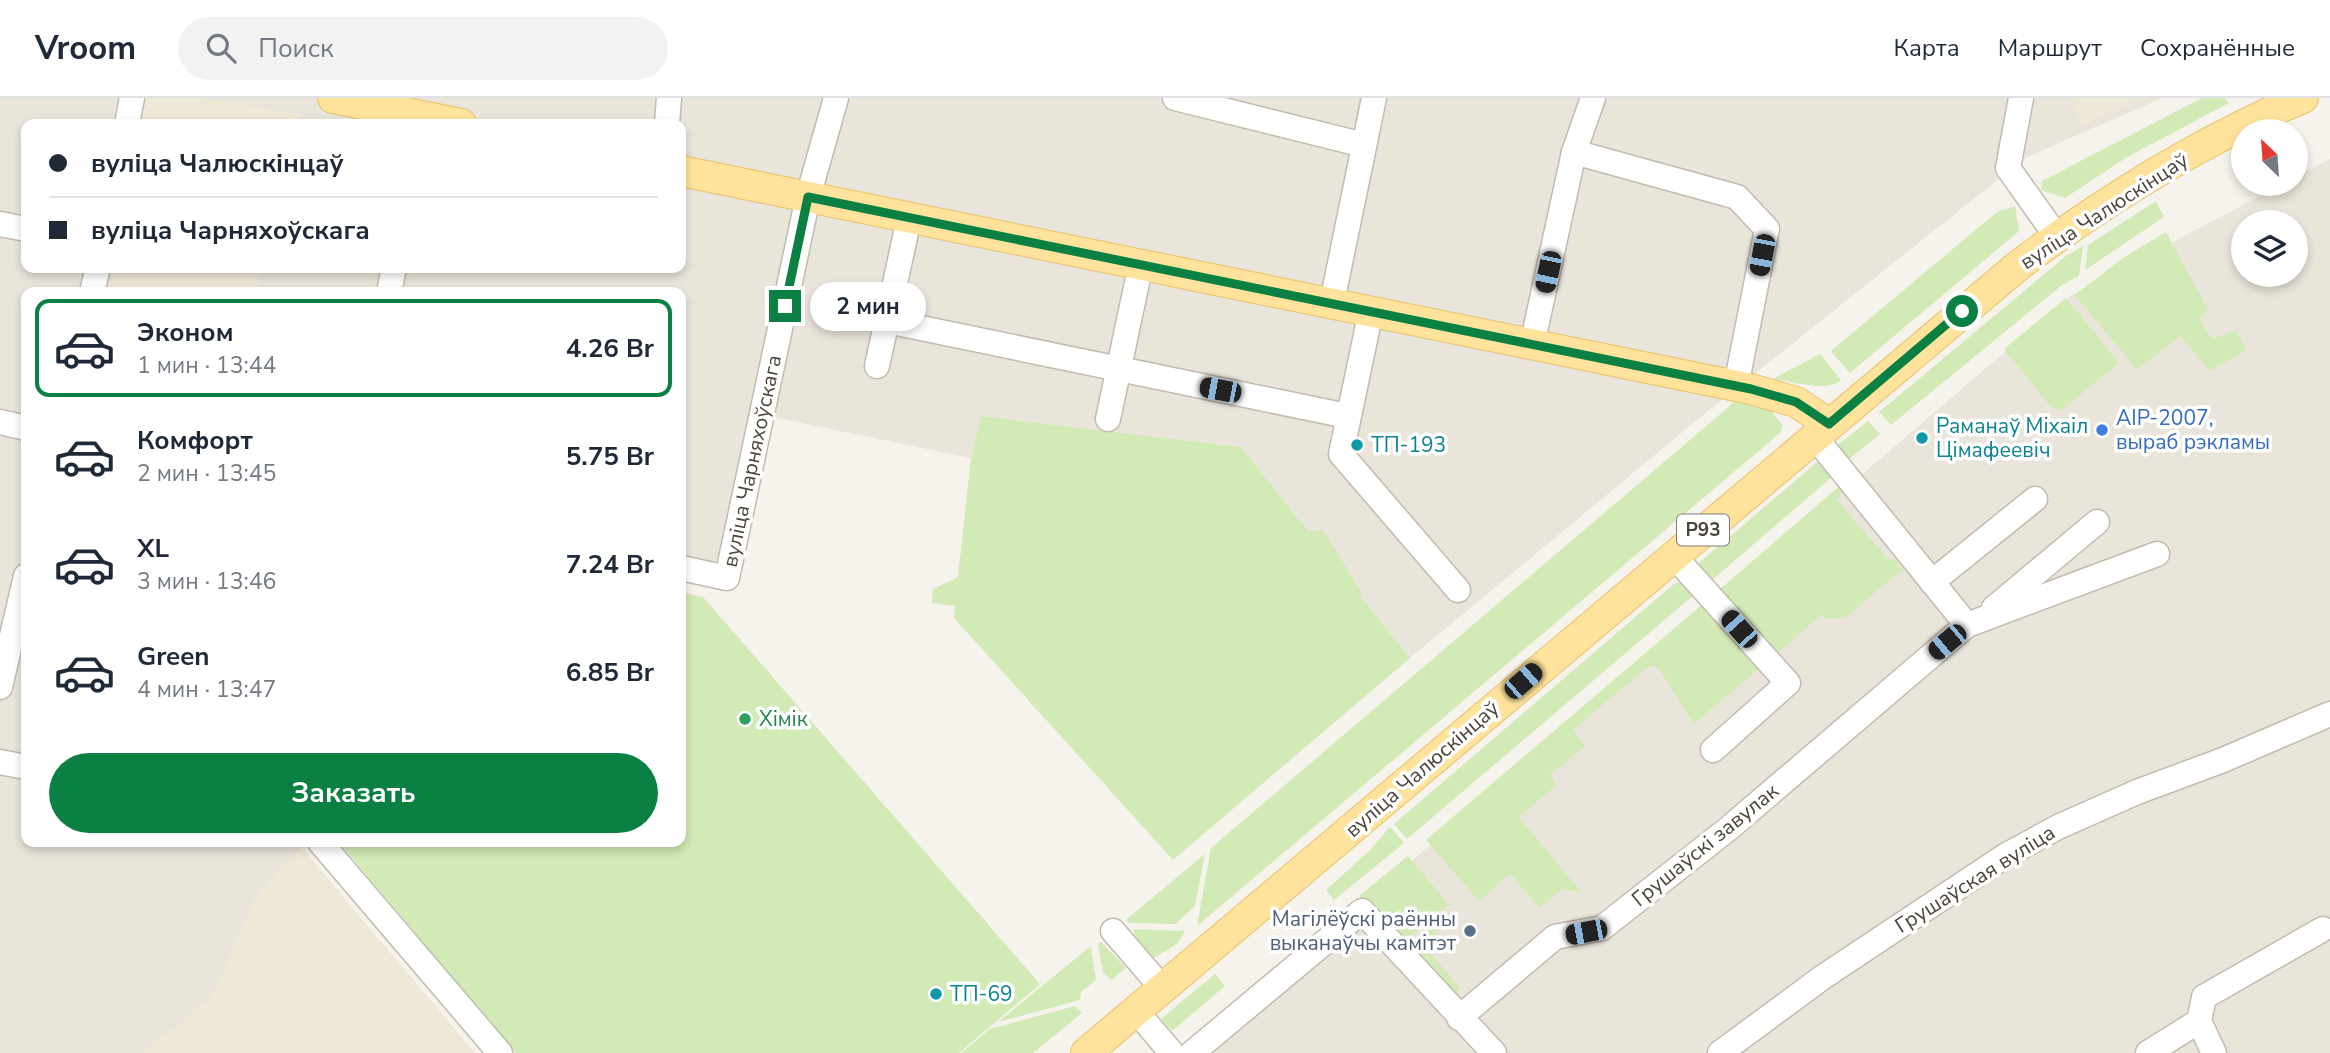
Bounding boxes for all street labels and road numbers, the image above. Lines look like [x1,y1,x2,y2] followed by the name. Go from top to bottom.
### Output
[2014,146,2194,276] street label: вуліца Чалюскінцаў
[716,352,788,570] street label: вуліца Чарняхоўскага
[1677,514,1729,546] road number: Р93
[1339,694,1505,844] street label: вуліца Чалюскінцаў
[1626,776,1785,913] street label: Грушаўскі завулак
[1890,818,2060,940] street label: Грушаўская вуліца

